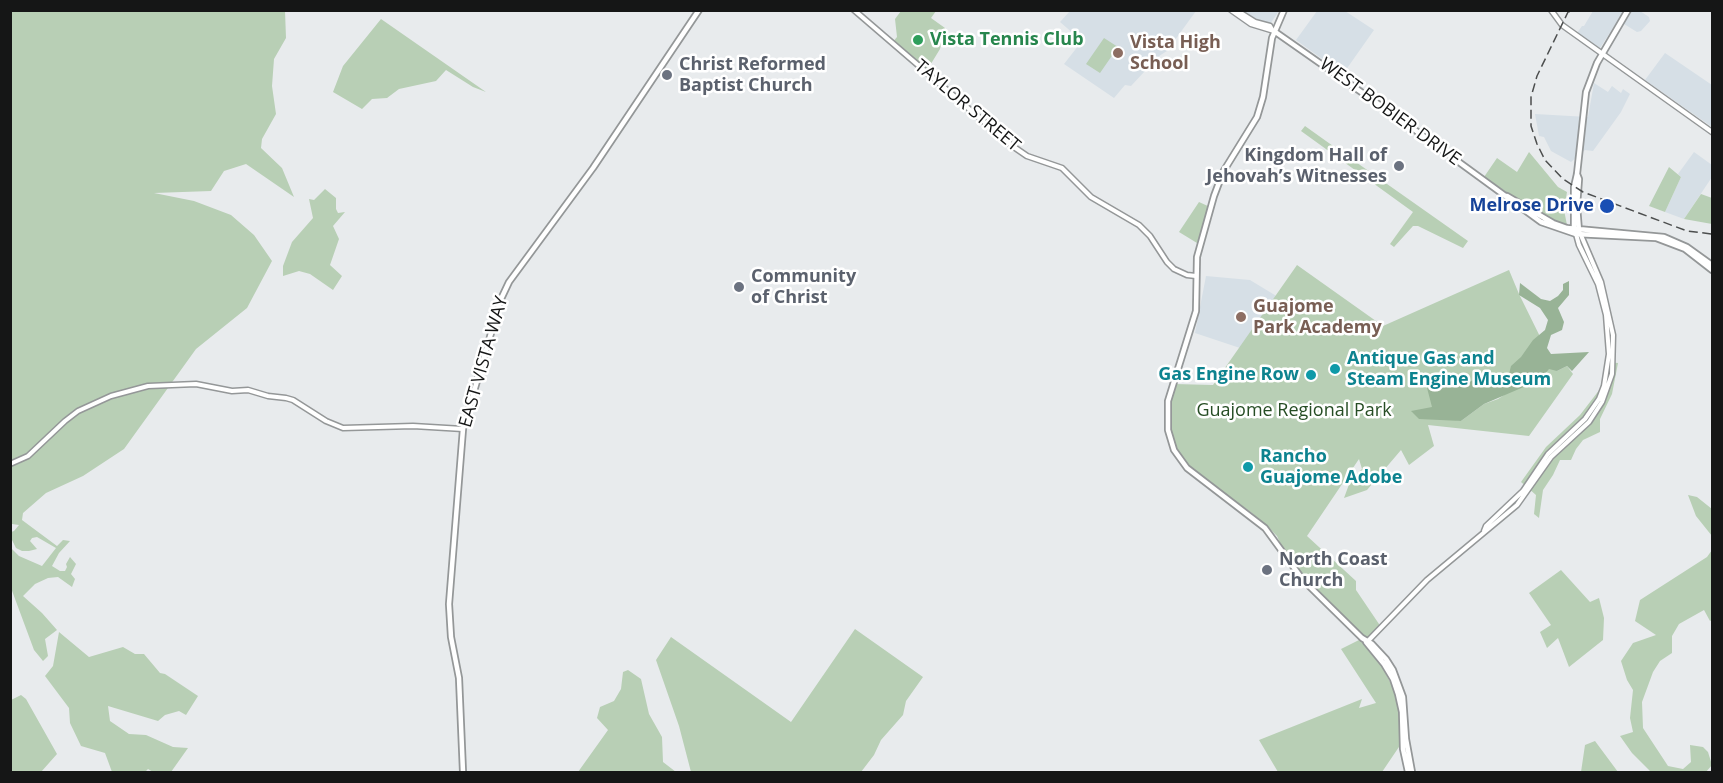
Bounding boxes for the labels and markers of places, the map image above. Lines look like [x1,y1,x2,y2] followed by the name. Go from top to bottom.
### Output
[930,29,1084,51] place label: Vista Tennis Club
[1130,32,1221,74] place label: Vista High School
[911,33,925,47] marker: Vista Tennis Club
[1111,46,1125,60] marker: Vista High School
[679,54,826,97] place label: Christ Reformed Baptist Church
[660,68,674,82] marker: Christ Reformed Baptist Church
[1206,145,1387,188] place label: Kingdom Hall of Jehovah’s Witnesses
[1392,159,1406,173] marker: Kingdom Hall of Jehovah’s Witnesses
[1469,195,1594,217] place label: Melrose Drive
[1598,197,1616,215] marker: Melrose Drive
[751,266,856,308] place label: Community of Christ
[732,280,746,294] marker: Community of Christ
[1253,296,1382,338] place label: Guajome Park Academy
[1234,310,1248,324] marker: Guajome Park Academy
[1347,348,1551,391] place label: Antique Gas and Steam Engine Museum
[1328,362,1342,376] marker: Antique Gas and Steam Engine Museum
[1158,364,1299,386] place label: Gas Engine Row
[1304,368,1318,382] marker: Gas Engine Row
[1260,446,1402,488] place label: Rancho Guajome Adobe
[1241,460,1255,474] marker: Rancho Guajome Adobe
[1279,549,1388,592] place label: North Coast Church
[1260,563,1274,577] marker: North Coast Church

